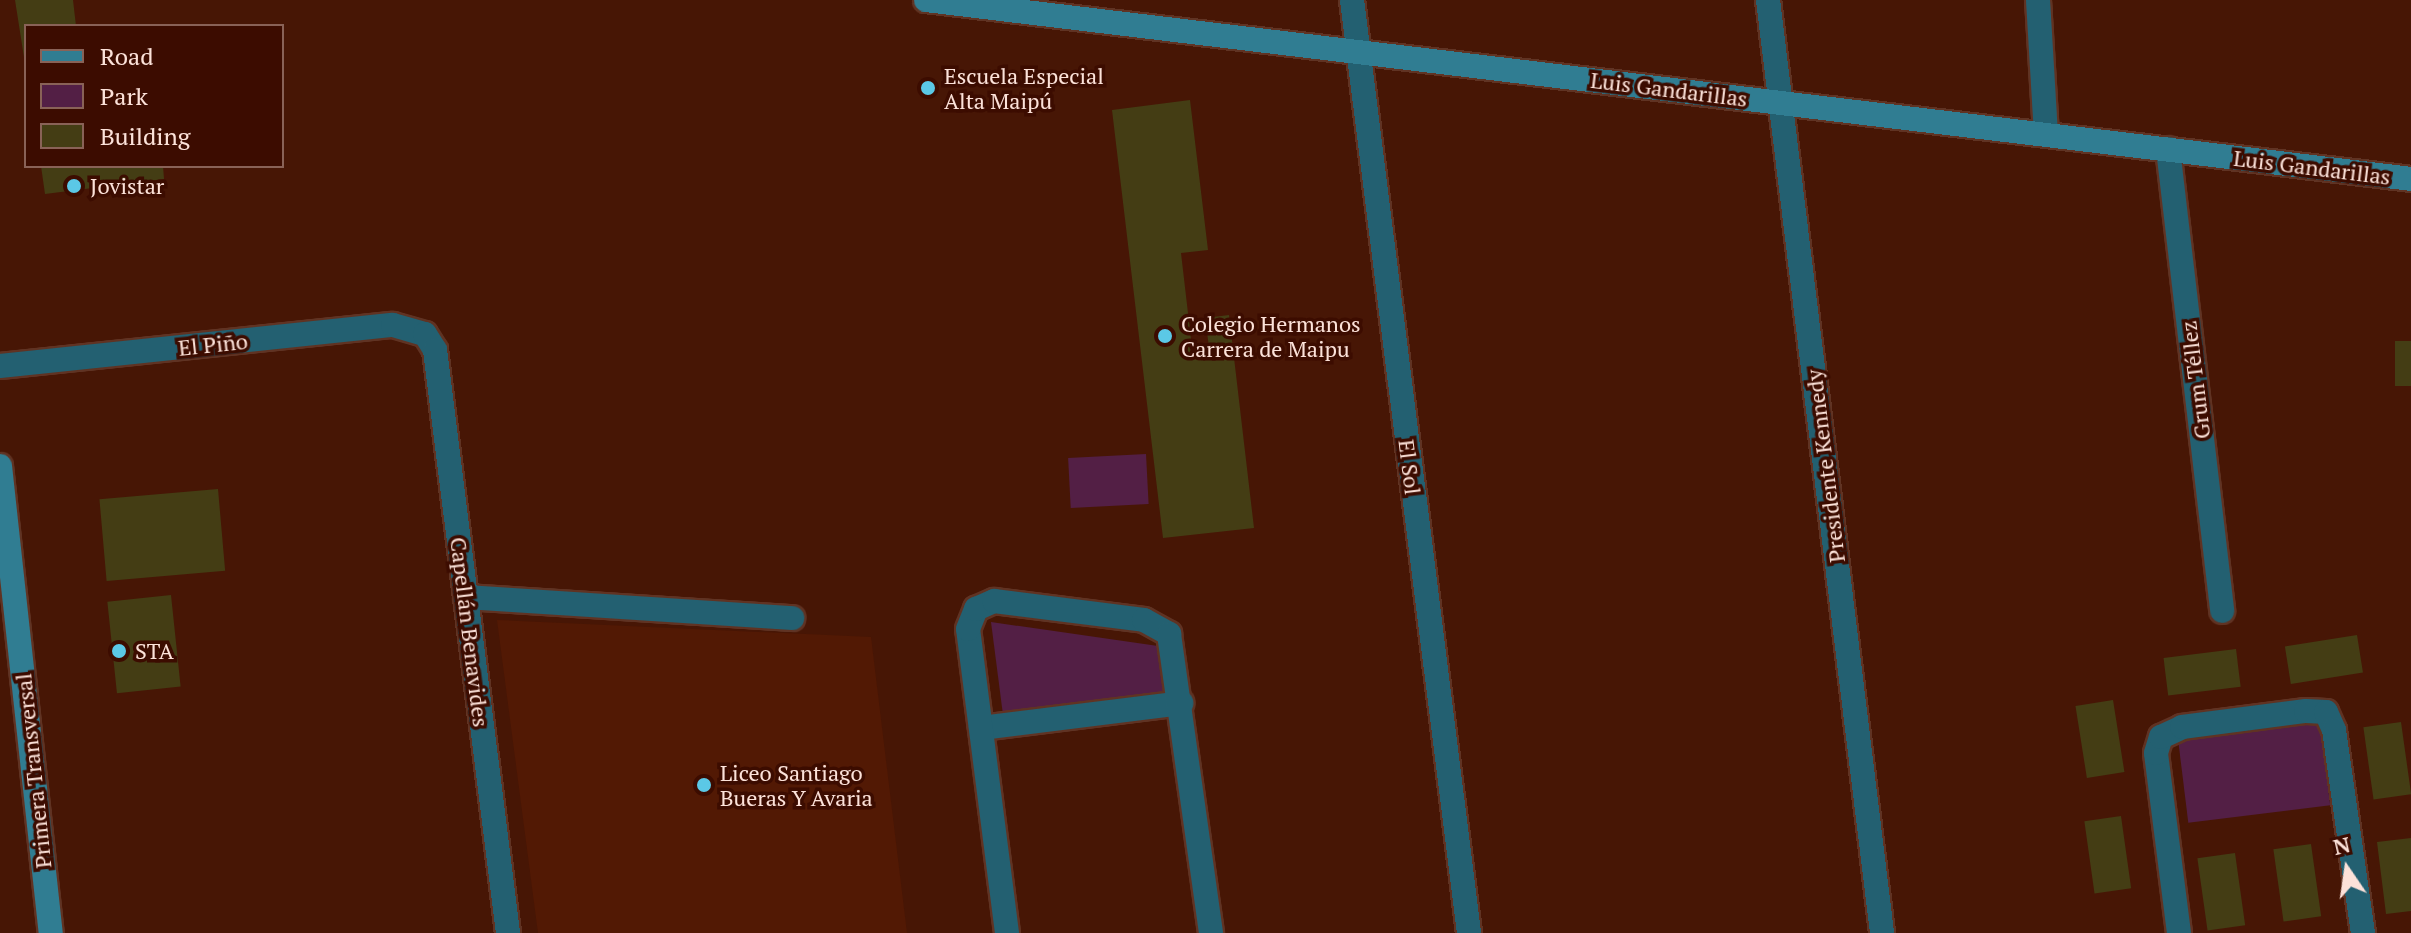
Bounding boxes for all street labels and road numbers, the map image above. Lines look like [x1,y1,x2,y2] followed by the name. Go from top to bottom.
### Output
[1589,66,1749,112] street label: Luis Gandarillas
[2232,144,2392,190] street label: Luis Gandarillas
[2175,320,2215,440] street label: Grum Téllez
[177,327,249,361] street label: El Piño
[1800,368,1850,564] street label: Presidente Kennedy
[1394,438,1426,496] street label: El Sol
[445,536,495,728] street label: Capellán Benavides
[10,672,56,870] street label: Primera Transversal

